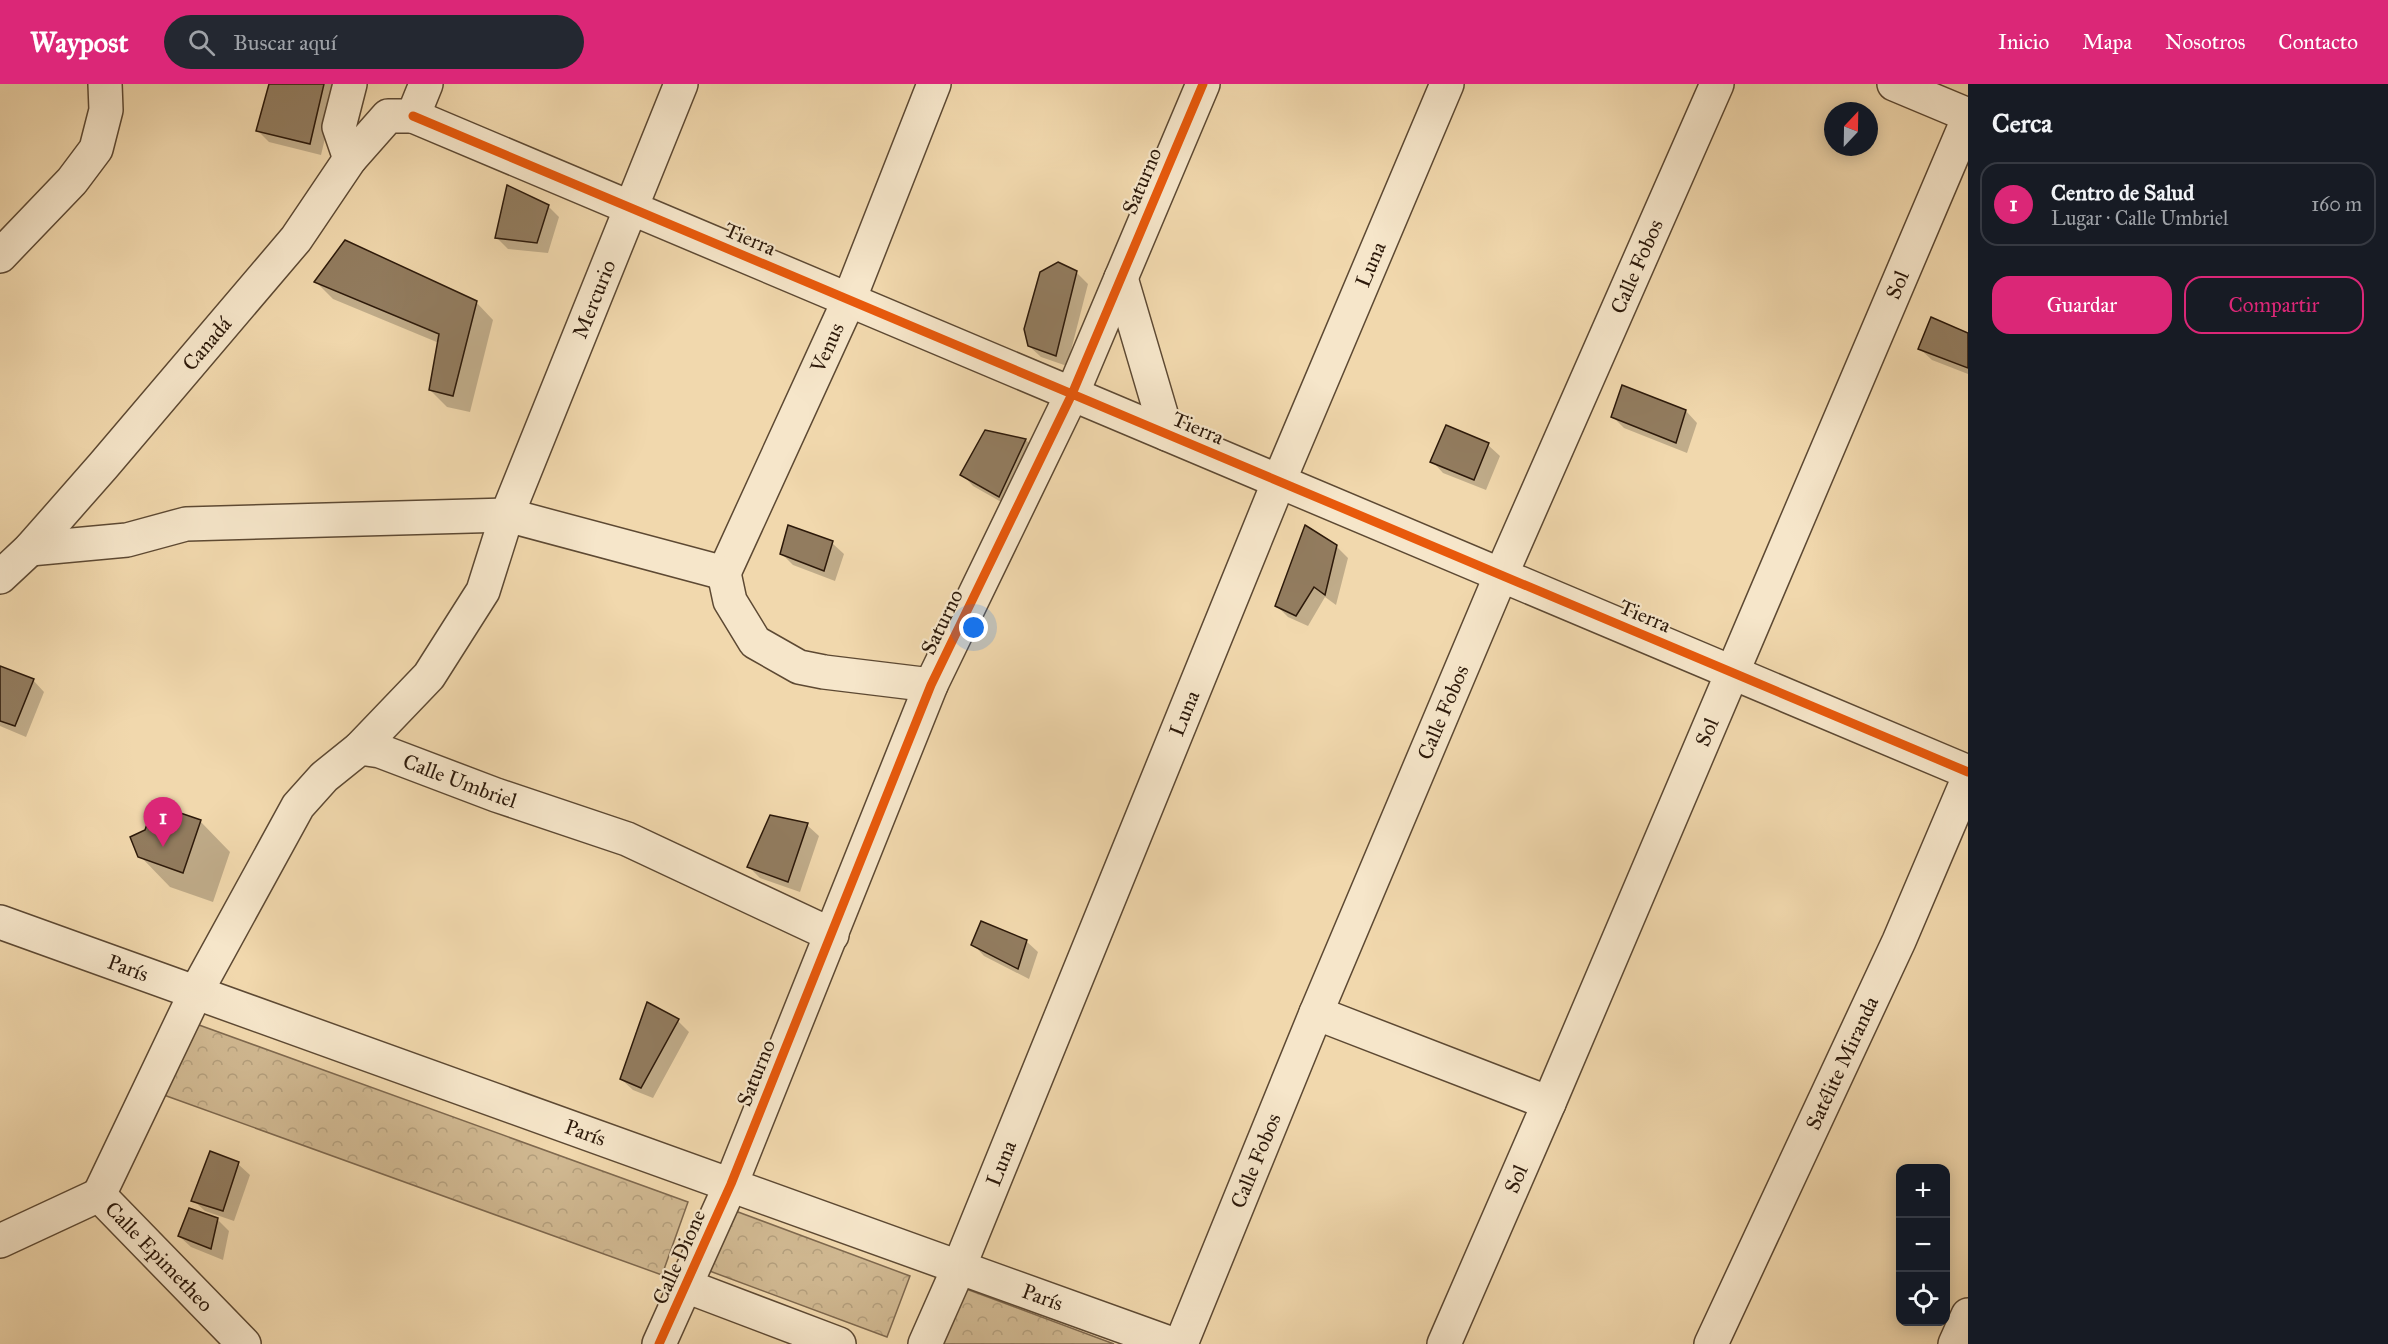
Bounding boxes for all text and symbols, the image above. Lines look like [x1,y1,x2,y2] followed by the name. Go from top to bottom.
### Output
[164,15,584,69] search box
[30,25,128,60] text: Waypost
[185,26,218,59] icon: search
[233,29,337,56] text: Buscar aquí
[1998,29,2049,55] text: Inicio
[2082,29,2132,55] text: Mapa
[2165,29,2245,55] text: Nosotros
[2278,29,2358,55] text: Contacto
[1824,102,1878,156] north arrow
[1992,107,2052,139] text: Cerca
[1116,144,1168,218] street label: Saturno
[2051,179,2194,206] text: Centro de Salud
[2010,192,2017,216] text: 1
[2311,192,2362,216] text: 160 m
[2051,206,2228,230] text: Lugar · Calle Umbriel
[1605,215,1669,318] street label: Calle Fobos
[720,217,780,261] street label: Tierra
[1350,238,1392,291] street label: Luna
[567,256,622,342] street label: Mercurio
[1880,266,1915,303] street label: Sol
[1992,276,2172,334] button: Guardar
[2184,276,2364,334] button: Compartir
[177,311,237,376] street label: Canadá
[804,318,850,377] street label: Venus
[1168,406,1228,450] street label: Tierra
[915,585,969,659] street label: Saturno
[1615,594,1675,638] street label: Tierra
[959,613,988,642] your location
[1412,661,1475,764] street label: Calle Fobos
[1164,687,1205,740] street label: Luna
[1689,714,1725,750] street label: Sol
[399,748,521,814] street label: Calle Umbriel
[144,798,182,847] pin: 1
[104,949,152,987] street label: París
[1800,992,1884,1134] street label: Satélite Miranda
[731,1036,781,1110] street label: Saturno
[1225,1109,1287,1212] street label: Calle Fobos
[561,1113,609,1152] street label: París
[980,1137,1022,1190] street label: Luna
[1498,1160,1534,1197] street label: Sol
[1896,1164,1950,1326] map controls
[1896,1164,1950,1218] button: +
[99,1196,219,1317] street label: Calle Epimetheo
[647,1205,711,1308] street label: Calle Dione
[1896,1218,1950,1272] button: −
[1896,1272,1950,1326] button: locate
[1018,1278,1067,1317] street label: París

